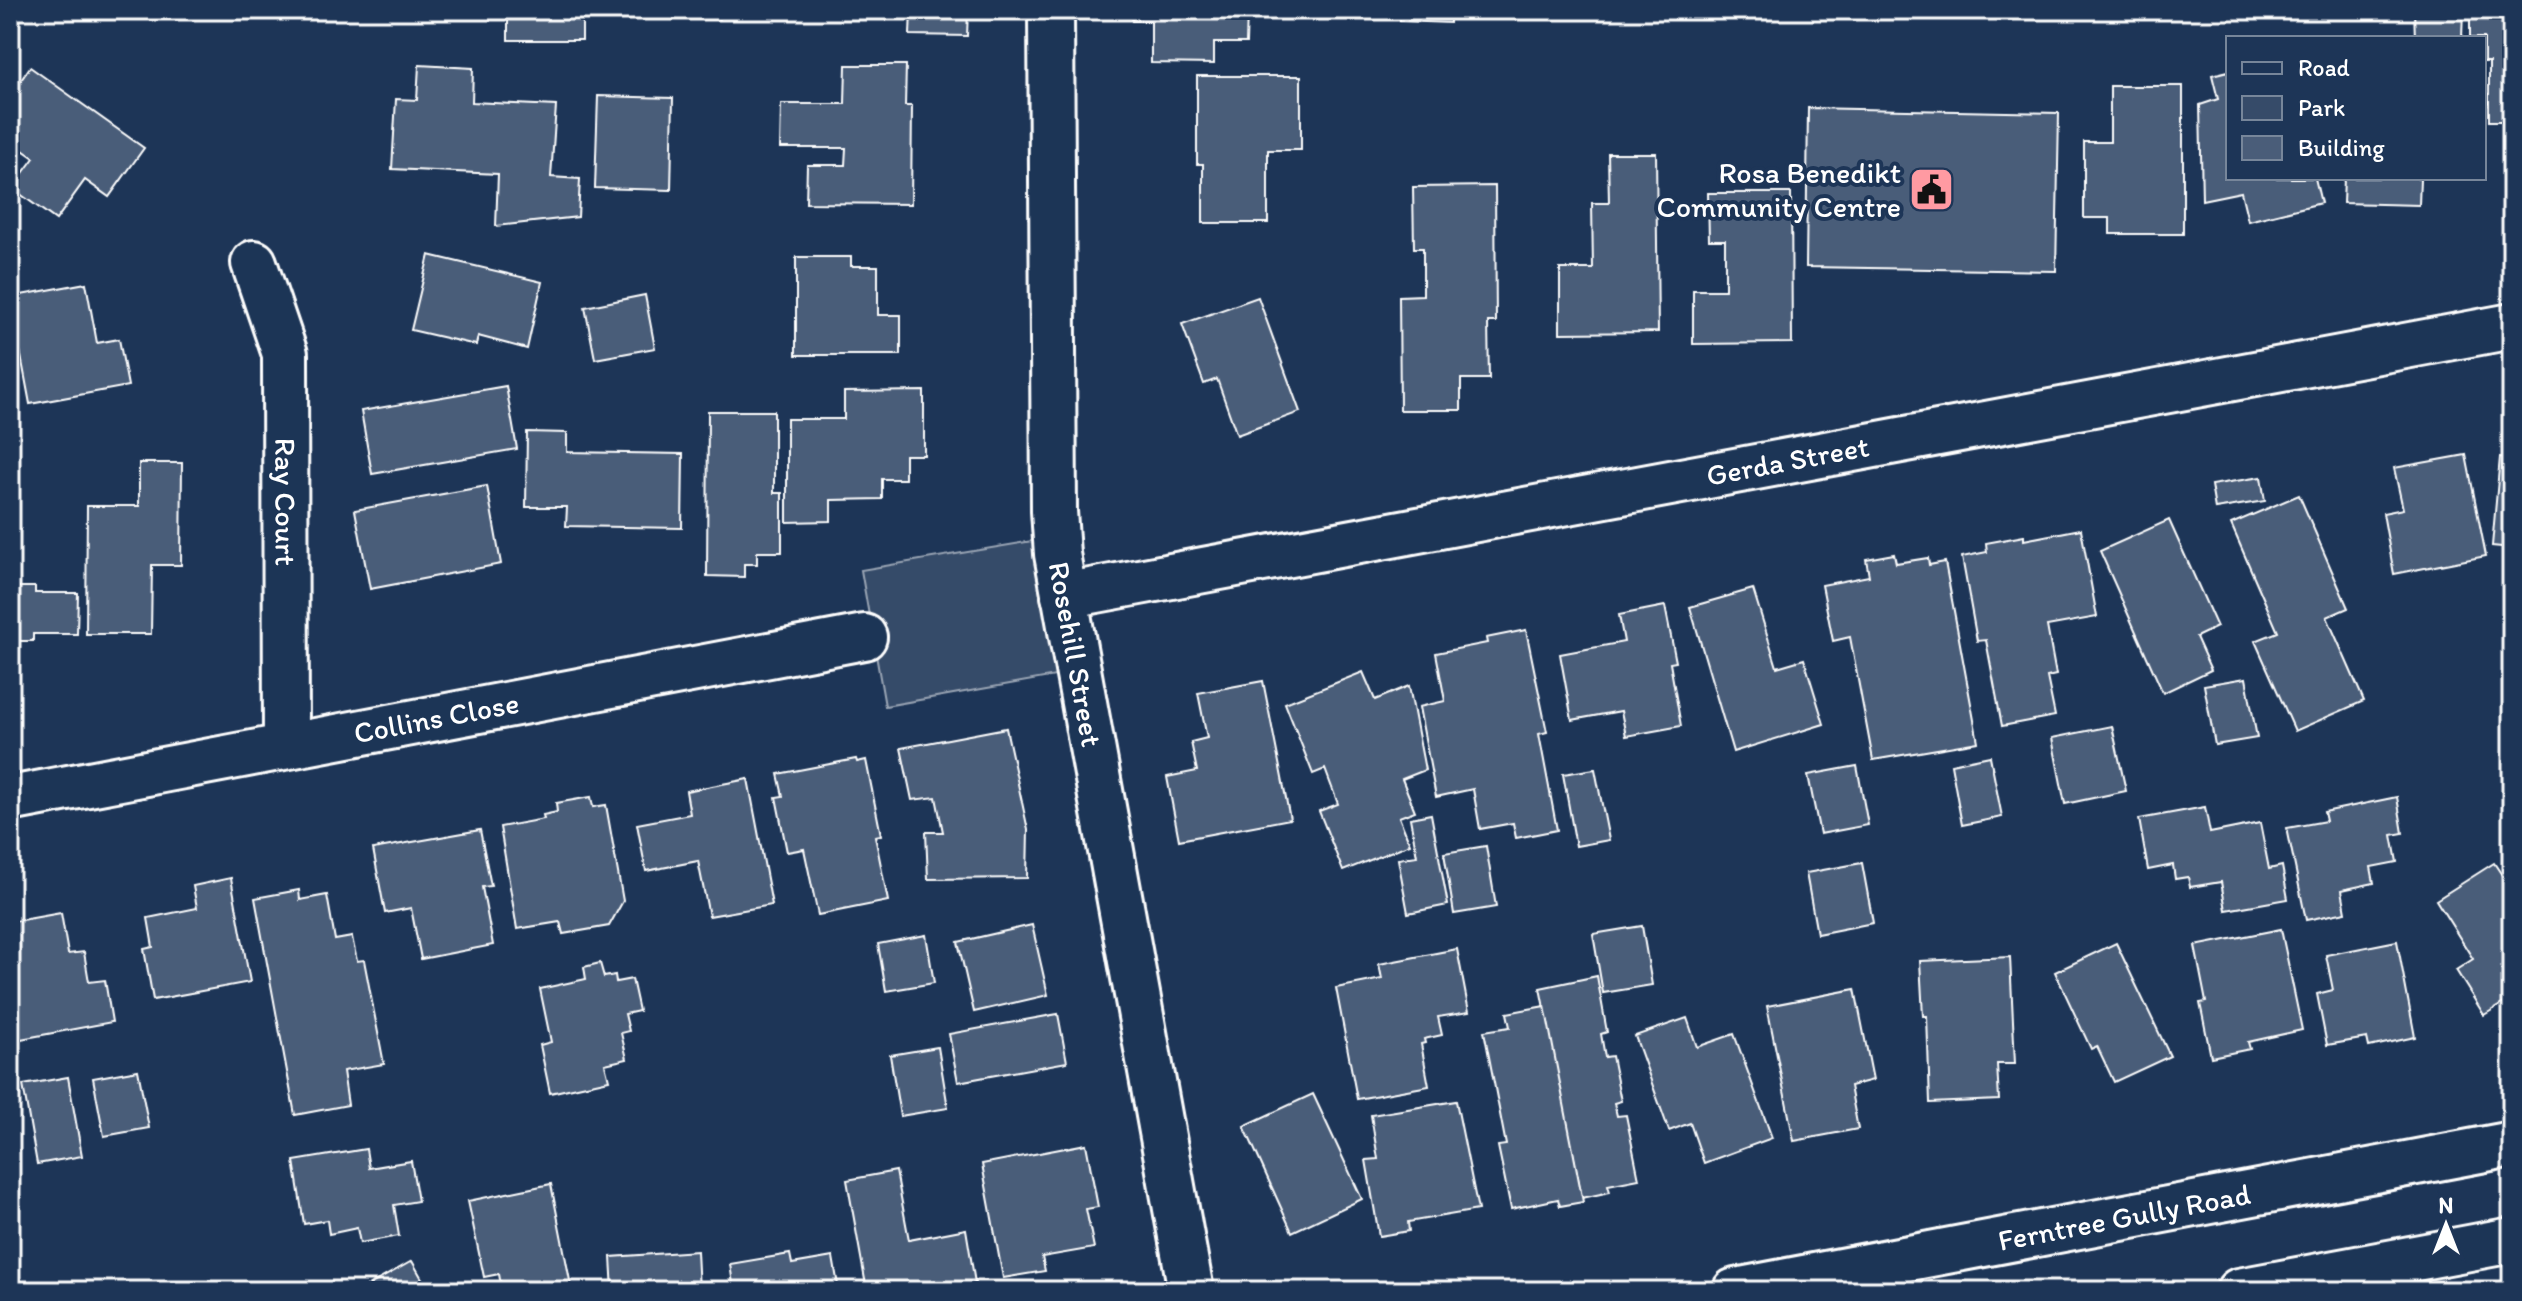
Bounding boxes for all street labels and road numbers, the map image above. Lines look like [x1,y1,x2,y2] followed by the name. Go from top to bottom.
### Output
[1703,427,1872,494] street label: Gerda Street
[267,438,305,566] street label: Ray Court
[1041,559,1111,750] street label: Rosehill Street
[351,684,522,751] street label: Collins Close
[1995,1175,2253,1259] street label: Ferntree Gully Road

